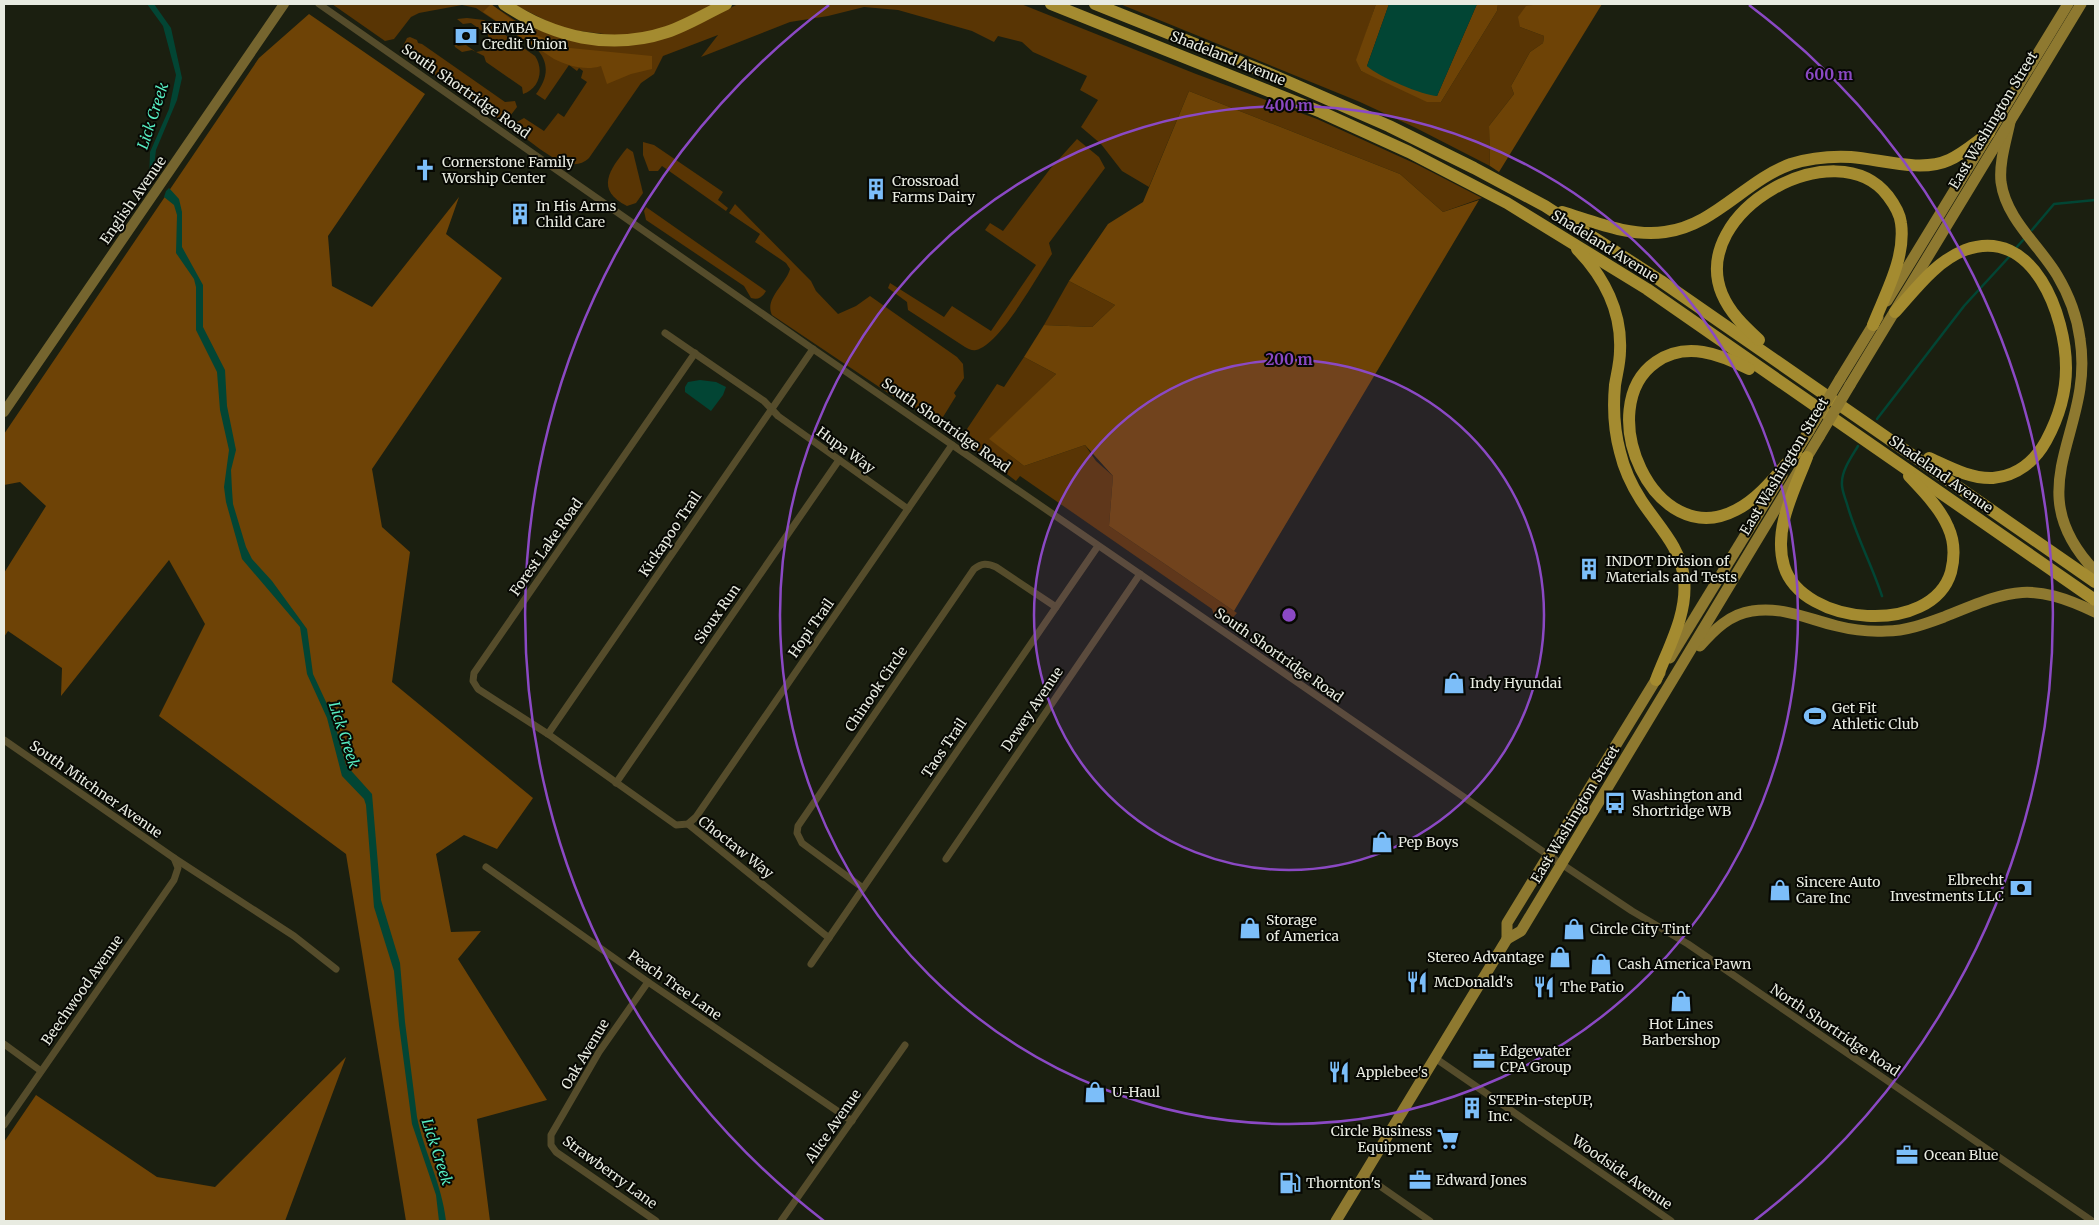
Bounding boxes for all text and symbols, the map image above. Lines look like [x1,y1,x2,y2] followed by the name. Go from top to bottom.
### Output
[482,19,567,53] place label: KEMBA Credit Union
[453,23,479,49] bank icon: KEMBA Credit Union
[1168,27,1288,89] street label: Shadeland Avenue
[398,40,534,143] street label: South Shortridge Road
[1945,47,2042,192] street label: East Washington Street
[1805,65,1853,84] text: 600 m
[133,79,172,152] water label: Lick Creek
[1265,96,1313,115] text: 400 m
[96,152,170,248] street label: English Avenue
[441,153,575,187] place label: Cornerstone Family Worship Center
[412,157,438,183] church icon: Cornerstone Family Worship Center
[892,172,976,206] place label: Crossroad Farms Dairy
[863,176,889,202] building icon: Crossroad Farms Dairy
[536,197,617,231] place label: In His Arms Child Care
[507,201,533,227] building icon: In His Arms Child Care
[1548,206,1662,286] street label: Shadeland Avenue
[1265,350,1313,369] text: 200 m
[878,374,1014,477] street label: South Shortridge Road
[1736,393,1833,538] street label: East Washington Street
[813,423,879,478] street label: Hupa Way
[1886,431,1996,517] street label: Shadeland Avenue
[635,487,705,580] street label: Kickapoo Trail
[506,494,587,599] street label: Forest Lake Road
[1606,552,1737,586] place label: INDOT Division of Materials and Tests
[1576,556,1602,582] building icon: INDOT Division of Materials and Tests
[690,581,744,647] street label: Sioux Run
[784,595,838,661] street label: Hopi Trail
[1211,604,1347,707] street label: South Shortridge Road
[1280,606,1298,624] centre of rings
[841,643,911,735] street label: Chinook Circle
[997,663,1067,755] street label: Dewey Avenue
[1441,670,1467,696] shop icon: Indy Hyundai
[1470,674,1562,692] place label: Indy Hyundai
[325,699,364,771] water label: Lick Creek
[1831,699,1919,733] place label: Get Fit Athletic Club
[1802,703,1828,729] sports icon: Get Fit Athletic Club
[918,714,971,781] street label: Taos Trail
[26,736,166,842] street label: South Mitchner Avenue
[1527,741,1624,886] street label: East Washington Street
[1631,786,1743,820] place label: Washington and Shortridge WB
[1602,790,1628,816] bus stop icon: Washington and Shortridge WB
[695,812,778,883] street label: Choctaw Way
[1369,829,1395,855] shop icon: Pep Boys
[1398,833,1459,851] place label: Pep Boys
[1890,871,2005,905] place label: Elbrecht Investments LLC
[1796,873,1880,907] place label: Sincere Auto Care Inc
[2008,875,2034,901] bank icon: Elbrecht Investments LLC
[1767,877,1793,903] shop icon: Sincere Auto Care Inc
[1266,911,1340,945] place label: Storage of America
[1237,915,1263,941] shop icon: Storage of America
[1561,916,1587,942] shop icon: Circle City Tint
[1590,920,1691,938] place label: Circle City Tint
[37,931,127,1049] street label: Beechwood Avenue
[1547,944,1573,970] shop icon: Stereo Advantage
[625,946,725,1024] street label: Peach Tree Lane
[1427,948,1544,966] place label: Stereo Advantage
[1588,951,1614,977] shop icon: Cash America Pawn
[1618,955,1751,973] place label: Cash America Pawn
[1404,969,1430,995] restaurant icon: McDonald's
[1434,973,1513,991] place label: McDonald's
[1531,974,1557,1000] restaurant icon: The Patio
[1560,978,1624,996] place label: The Patio
[1767,980,1904,1080] street label: North Shortridge Road
[1668,988,1694,1014] shop icon: Hot Lines Barbershop
[1642,1015,1721,1049] place label: Hot Lines Barbershop
[557,1016,613,1092] street label: Oak Avenue
[1500,1042,1572,1076] place label: Edgewater CPA Group
[1471,1046,1497,1072] office icon: Edgewater CPA Group
[1326,1059,1352,1085] restaurant icon: Applebee's
[1355,1063,1428,1081] place label: Applebee's
[1082,1079,1108,1105] shop icon: U-Haul
[1112,1083,1161,1101] place label: U-Haul
[801,1086,865,1167] street label: Alice Avenue
[1488,1091,1593,1125] place label: STEPin-stepUP, Inc.
[1459,1095,1485,1121] building icon: STEPin-stepUP, Inc.
[418,1116,457,1188] water label: Lick Creek
[1331,1122,1433,1156] place label: Circle Business Equipment
[1435,1126,1461,1152] supermarket icon: Circle Business Equipment
[1568,1130,1676,1213] street label: Woodside Avenue
[559,1132,661,1212] street label: Strawberry Lane
[1894,1142,1920,1168] office icon: Ocean Blue
[1924,1146,1998,1164] place label: Ocean Blue
[1407,1167,1433,1193] office icon: Edward Jones
[1277,1170,1303,1196] fuel station icon: Thornton's
[1436,1171,1527,1189] place label: Edward Jones
[1306,1174,1381,1192] place label: Thornton's

